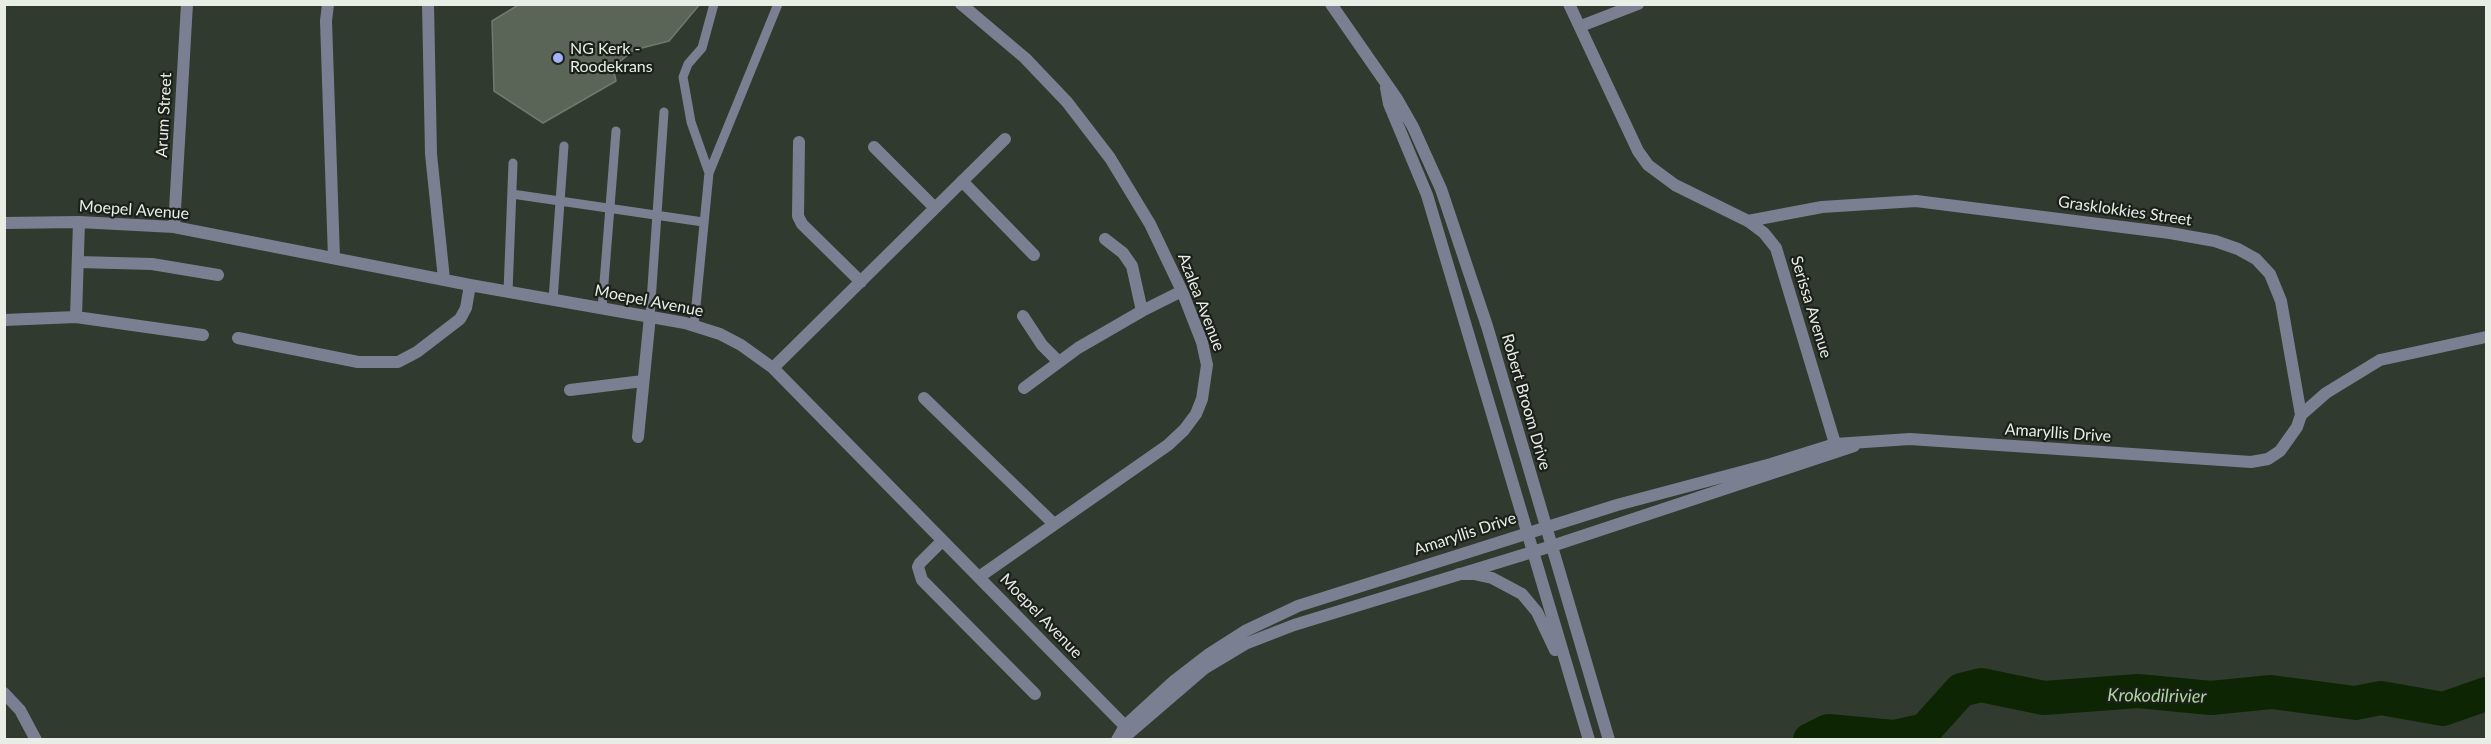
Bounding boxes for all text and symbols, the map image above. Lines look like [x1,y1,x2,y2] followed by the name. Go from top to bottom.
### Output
[570,39,653,77] place label: NG Kerk - Roodekrans
[551,51,565,65] marker: NG Kerk - Roodekrans
[152,72,176,158] street label: Arum Street
[2057,192,2193,230] street label: Grasklokkies Street
[78,197,190,223] street label: Moepel Avenue
[1174,250,1228,354] street label: Azalea Avenue
[1786,254,1836,360] street label: Serissa Avenue
[593,281,705,321] street label: Moepel Avenue
[1497,332,1555,472] street label: Robert Broom Drive
[2004,420,2112,446] street label: Amaryllis Drive
[1411,508,1519,560] street label: Amaryllis Drive
[996,570,1086,662] street label: Moepel Avenue
[2107,684,2207,708] water label: Krokodilrivier

